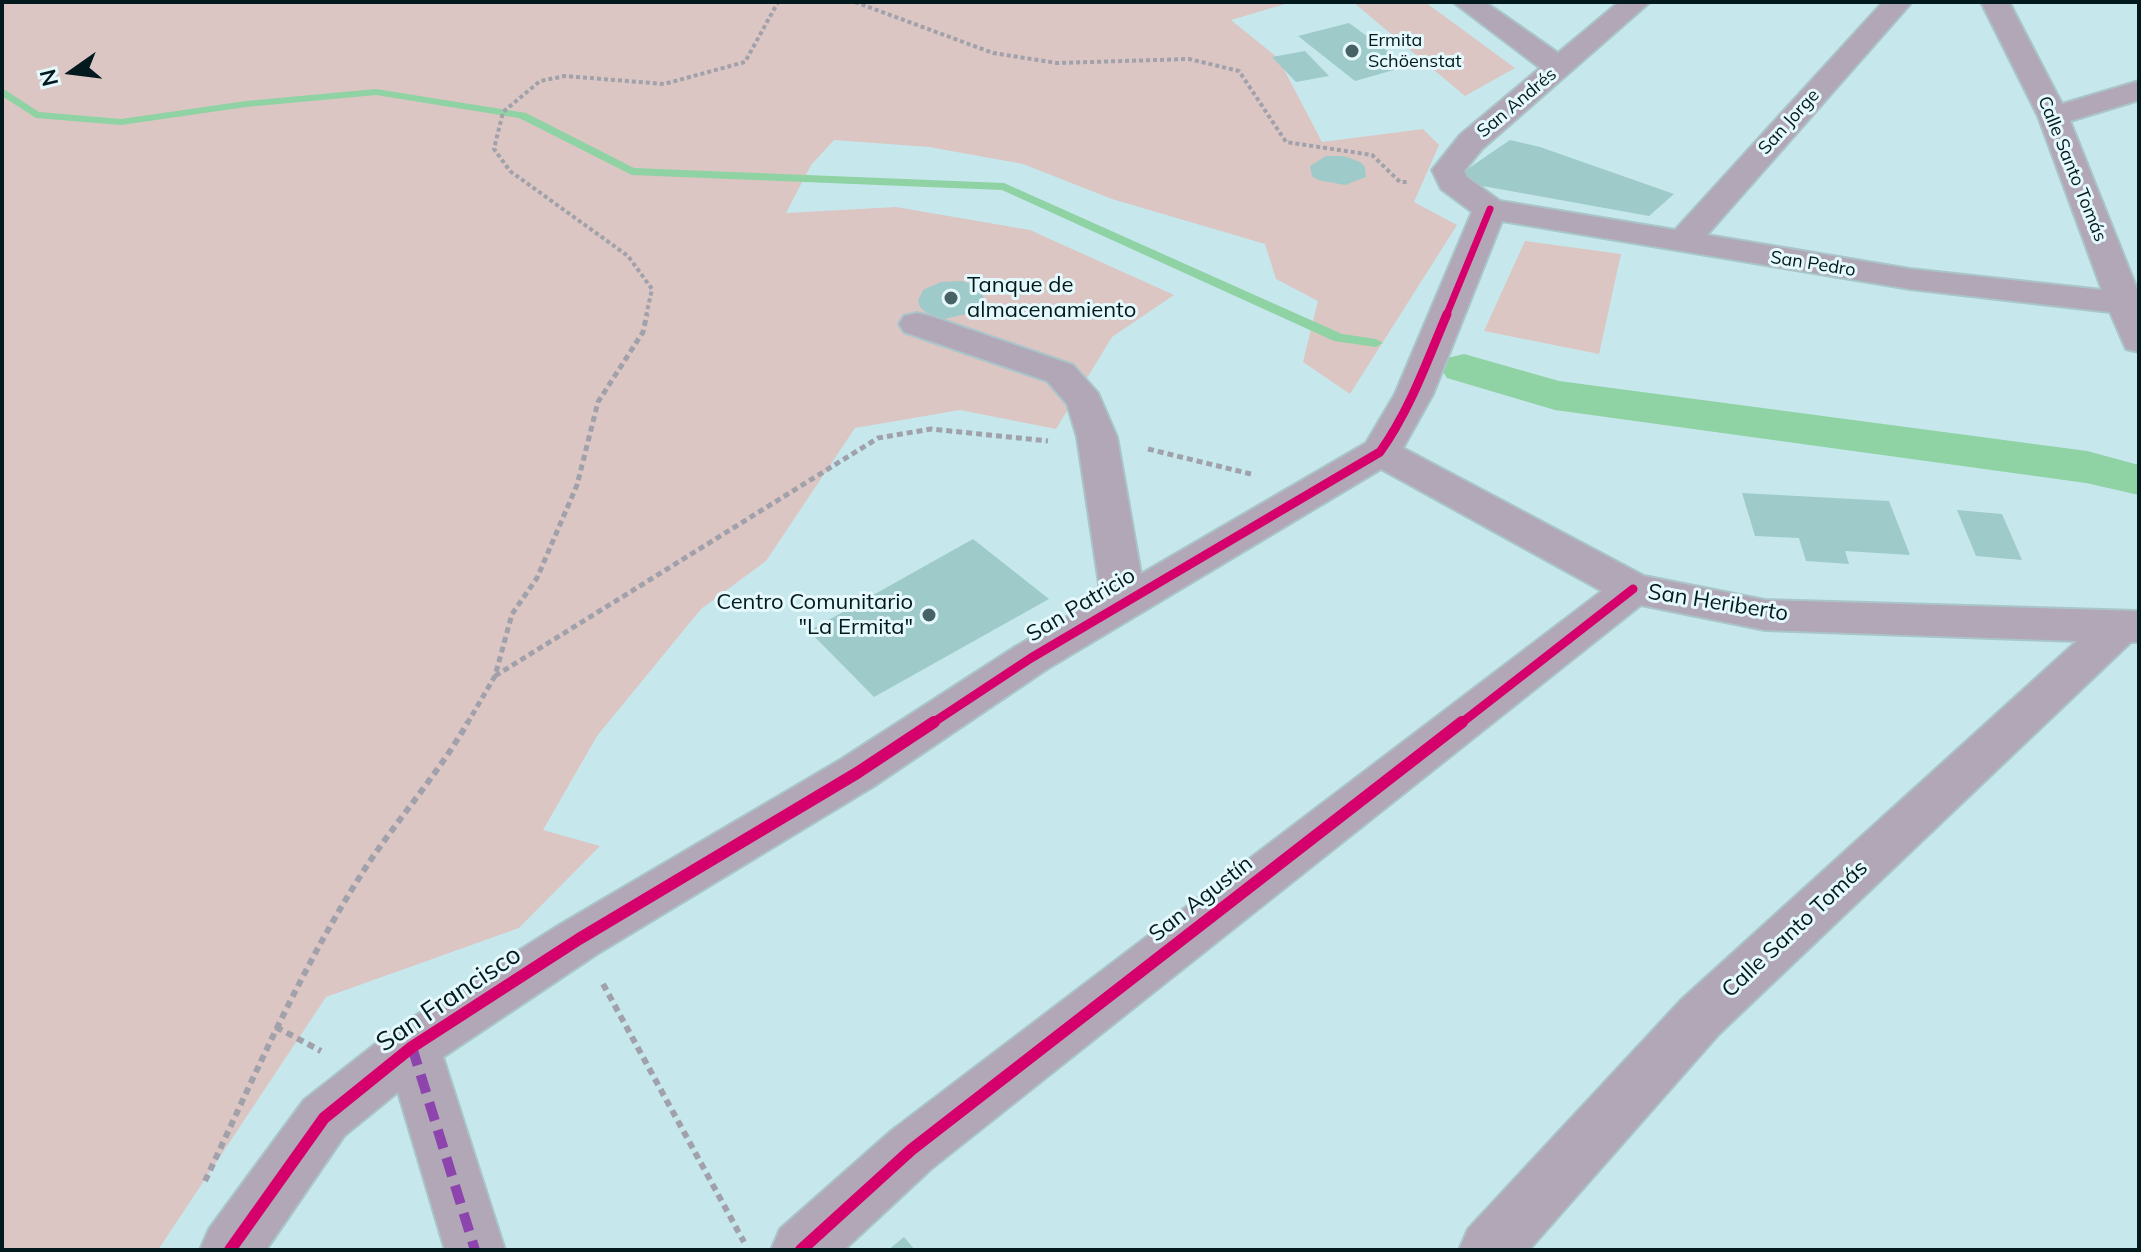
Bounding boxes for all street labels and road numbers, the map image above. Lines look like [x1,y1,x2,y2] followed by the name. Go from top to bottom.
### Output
[1473,64,1561,142] street label: San Andrés
[1754,85,1824,159] street label: San Jorge
[2033,93,2111,245] street label: Calle Santo Tomás
[1769,247,1857,281] street label: San Pedro
[1022,562,1140,648] street label: San Patricio
[1646,579,1790,627] street label: San Heriberto
[1144,850,1258,948] street label: San Agustín
[1717,855,1873,1003] street label: Calle Santo Tomás
[371,939,527,1059] street label: San Francisco

